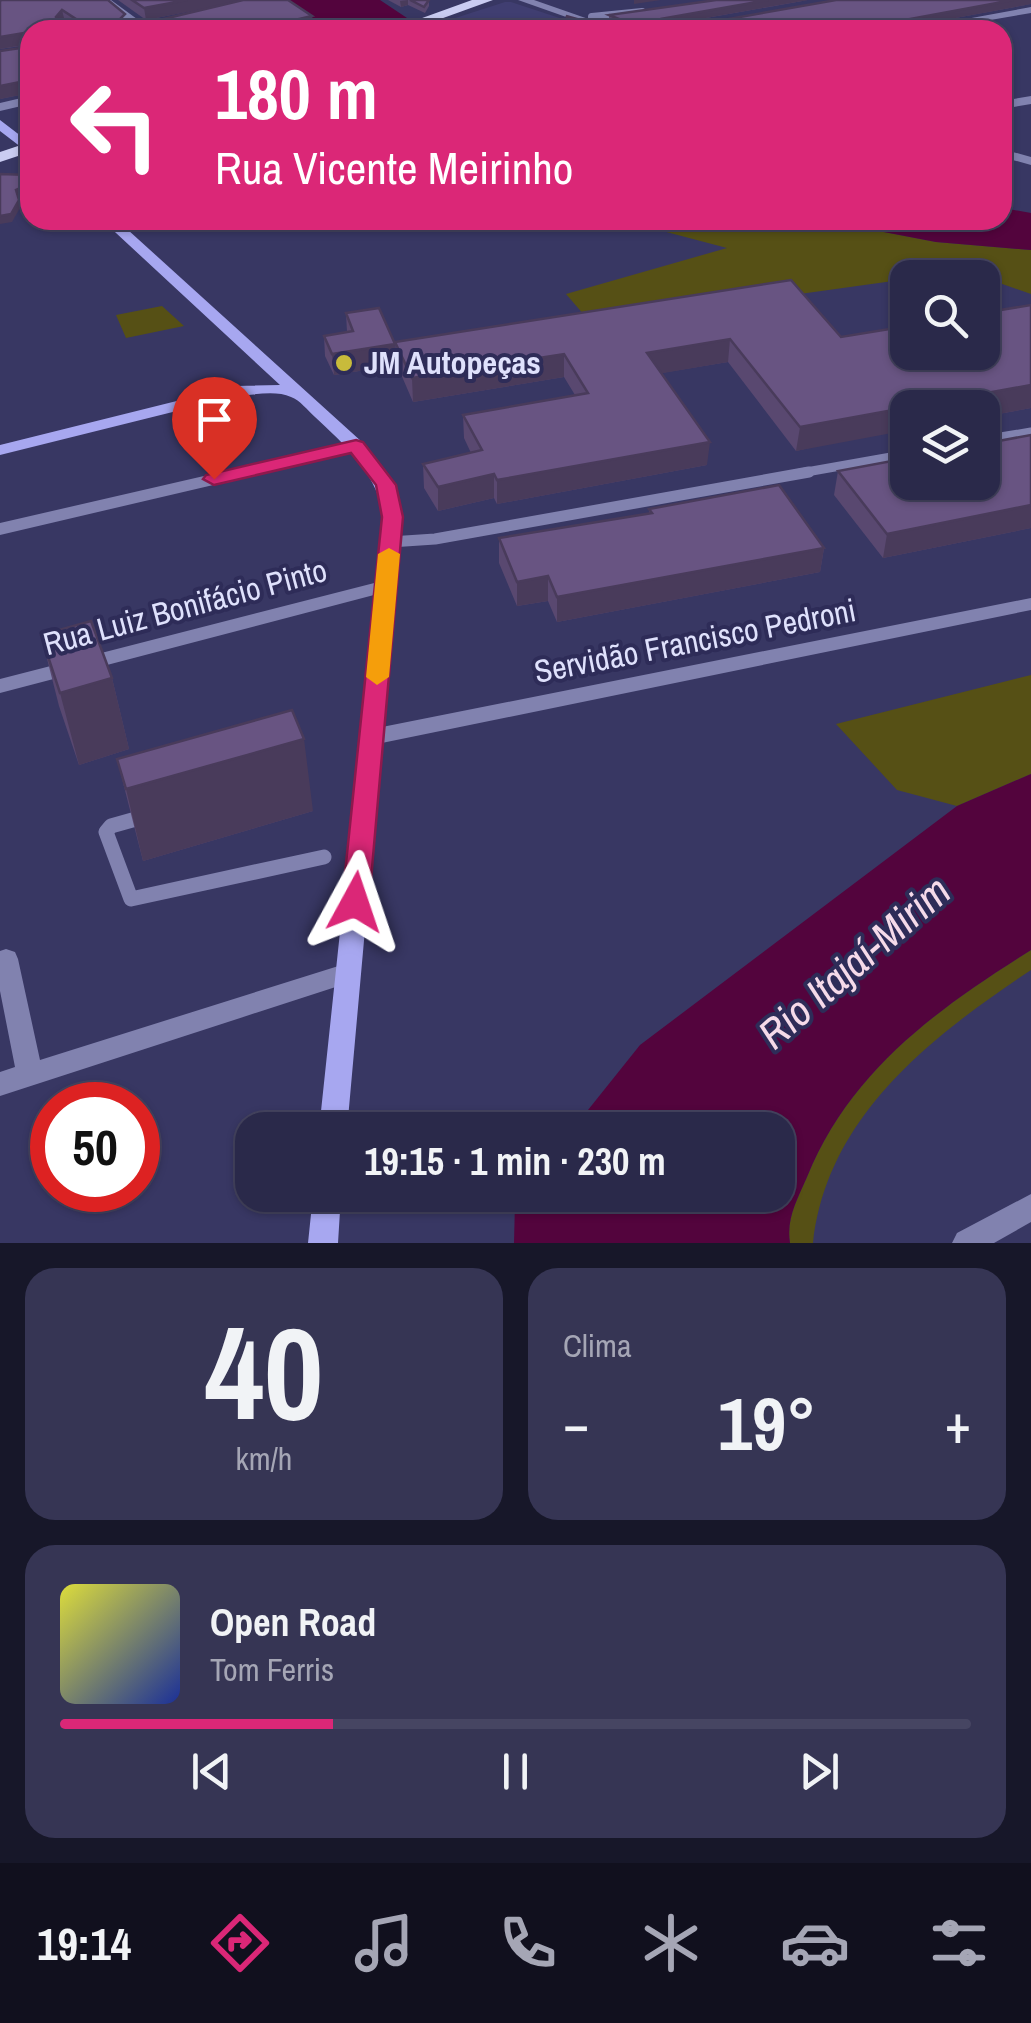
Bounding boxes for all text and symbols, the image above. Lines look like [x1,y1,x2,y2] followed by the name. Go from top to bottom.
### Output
[215,47,378,141] text: 180 m
[50,60,180,190] icon: left
[215,137,573,198] text: Rua Vicente Meirinho
[890,260,1000,500] map controls
[890,260,1000,370] button: search
[364,341,541,384] place label: JM Autopeças
[333,352,355,374] marker: JM Autopeças
[172,377,257,480] pin
[890,390,1000,500] button: layers
[187,392,242,447] icon: arrive
[38,548,331,665] street label: Rua Luiz Bonifácio Pinto
[530,588,859,693] street label: Servidão Francisco Pedroni
[303,850,407,954] position arrow
[746,863,962,1061] water label: Rio Itajaí-Mirim
[30,1082,160,1212] speed limit sign: 50
[364,1136,666,1187] text: 19:15 · 1 min · 230 m
[205,1284,323,1460] text: 40
[563,1324,632,1367] text: Clima
[718,1372,816,1473] text: 19°
[563,1386,589,1460] text: −
[945,1386,971,1460] text: +
[236,1437,292,1480] text: km/h
[210,1597,376,1648] text: Open Road
[210,1648,334,1691] text: Tom Ferris
[184,1744,239,1799] icon: previous
[488,1744,543,1799] icon: pause
[792,1744,847,1799] icon: next
[205,1908,275,1978] icon: directions
[349,1908,419,1978] icon: music
[493,1908,563,1978] icon: phone
[636,1908,706,1978] icon: climate
[780,1908,850,1978] icon: car
[924,1908,994,1978] icon: filters
[37,1913,131,1974] text: 19:14

